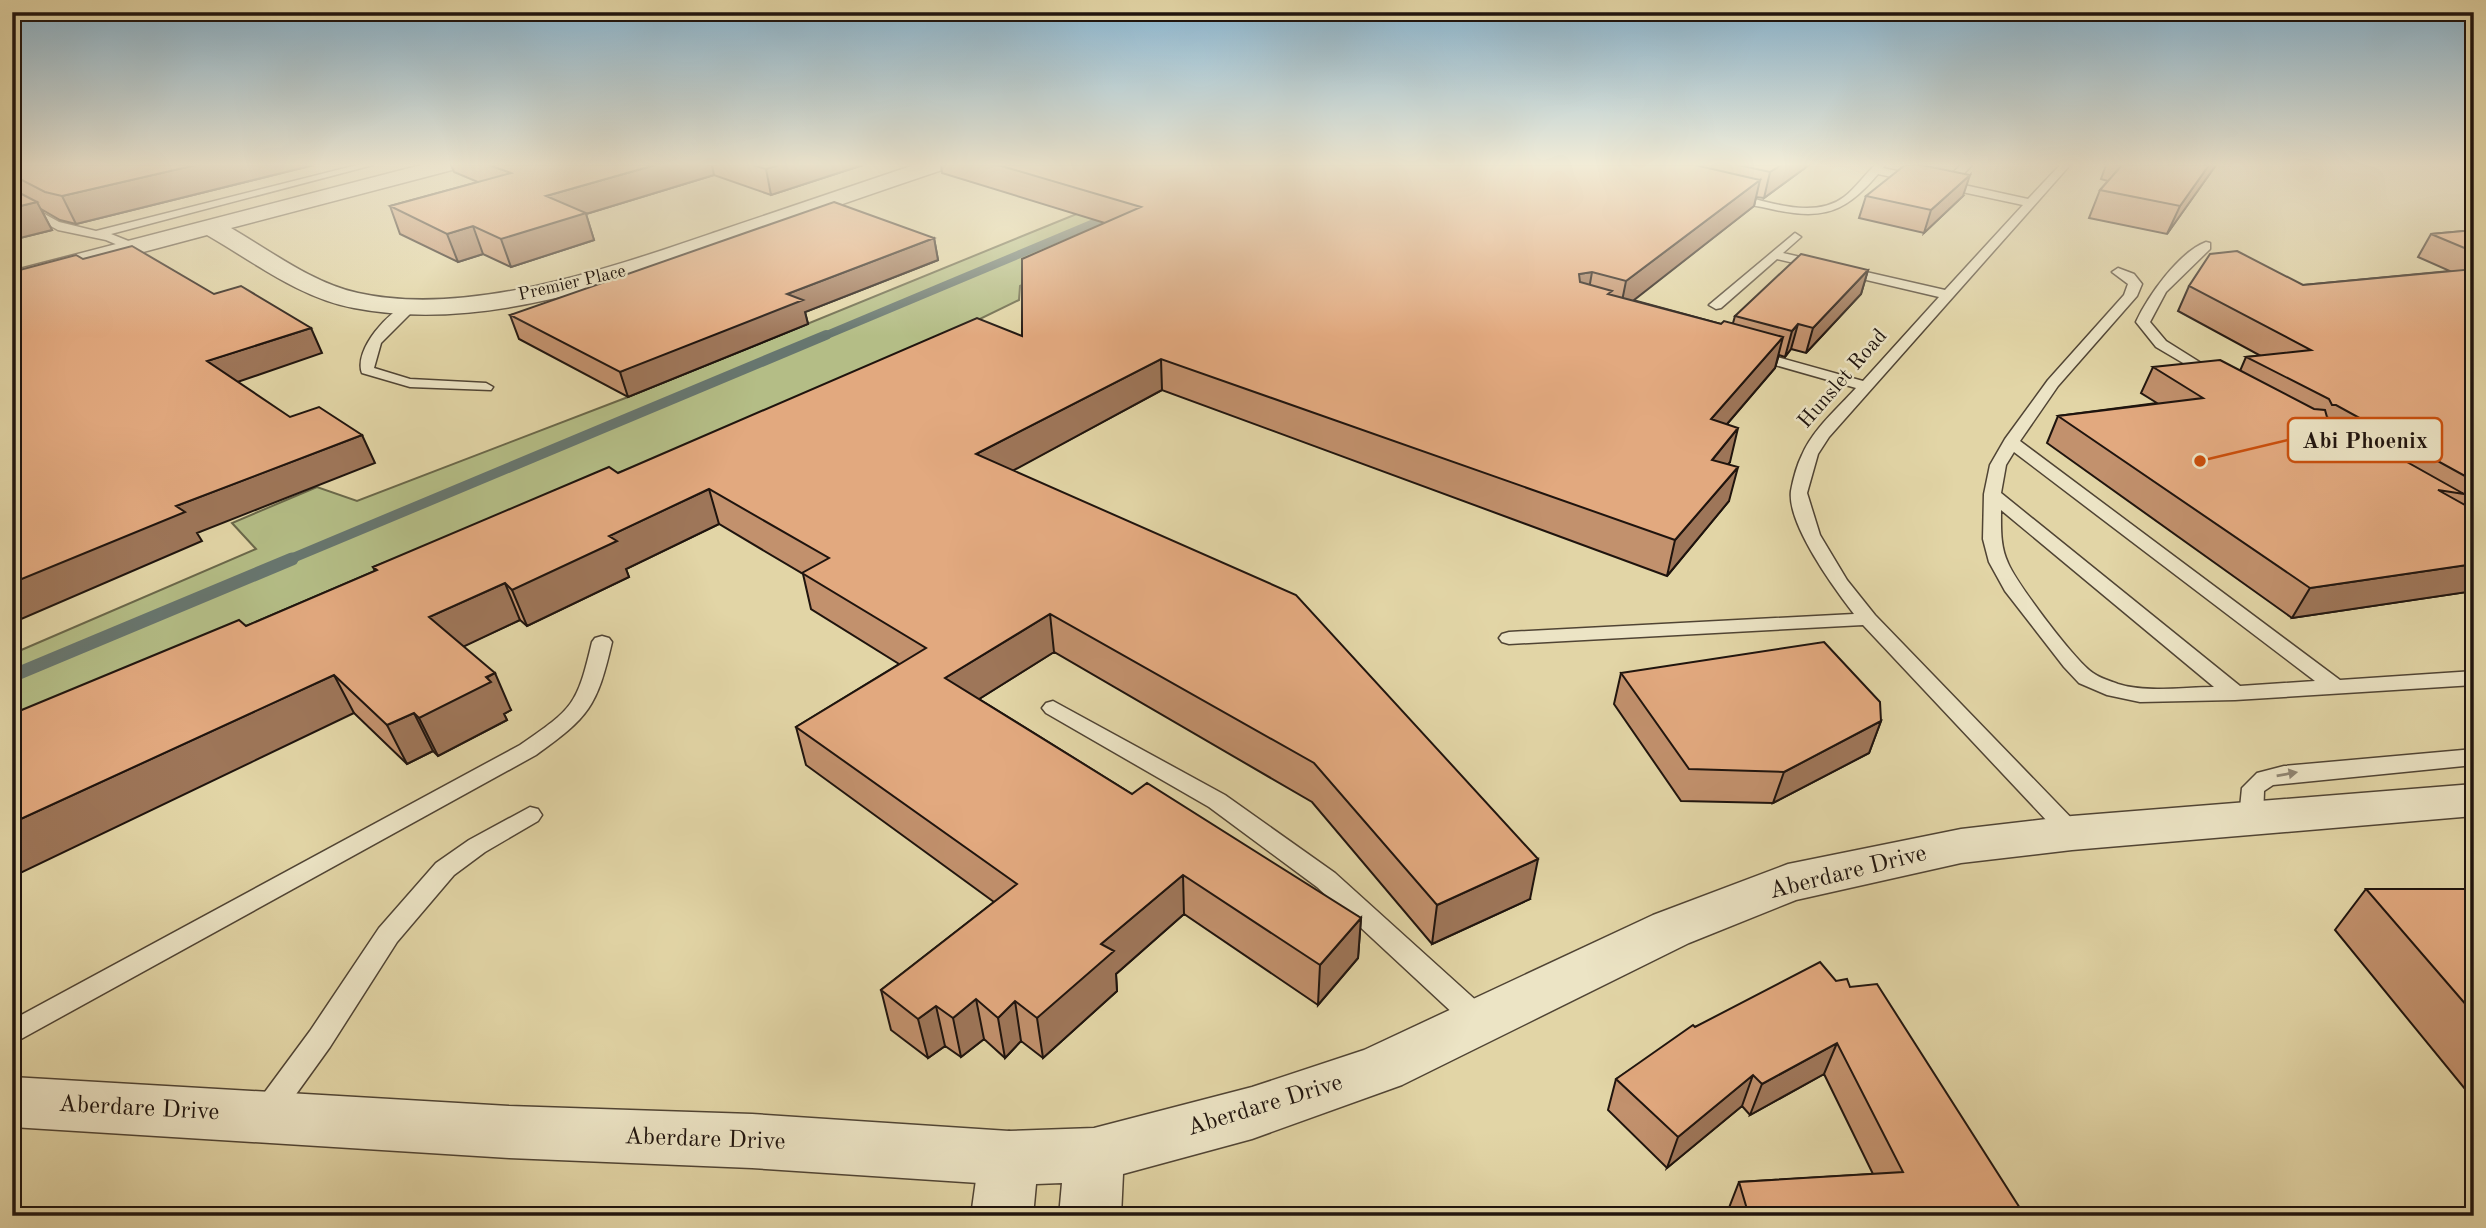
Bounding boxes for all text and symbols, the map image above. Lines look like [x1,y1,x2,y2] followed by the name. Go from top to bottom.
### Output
[516,262,628,304] street label: Premier Place
[1795,325,1891,433] street label: Hunslet Road
[2288,418,2442,462] callout: Abi Phoenix
[2302,430,2428,453] text: Abi Phoenix
[2276,768,2298,779] one-way arrow
[1767,842,1929,904] street label: Aberdare Drive
[1184,1071,1346,1141] street label: Aberdare Drive
[58,1093,220,1125] street label: Aberdare Drive
[624,1125,786,1155] street label: Aberdare Drive

